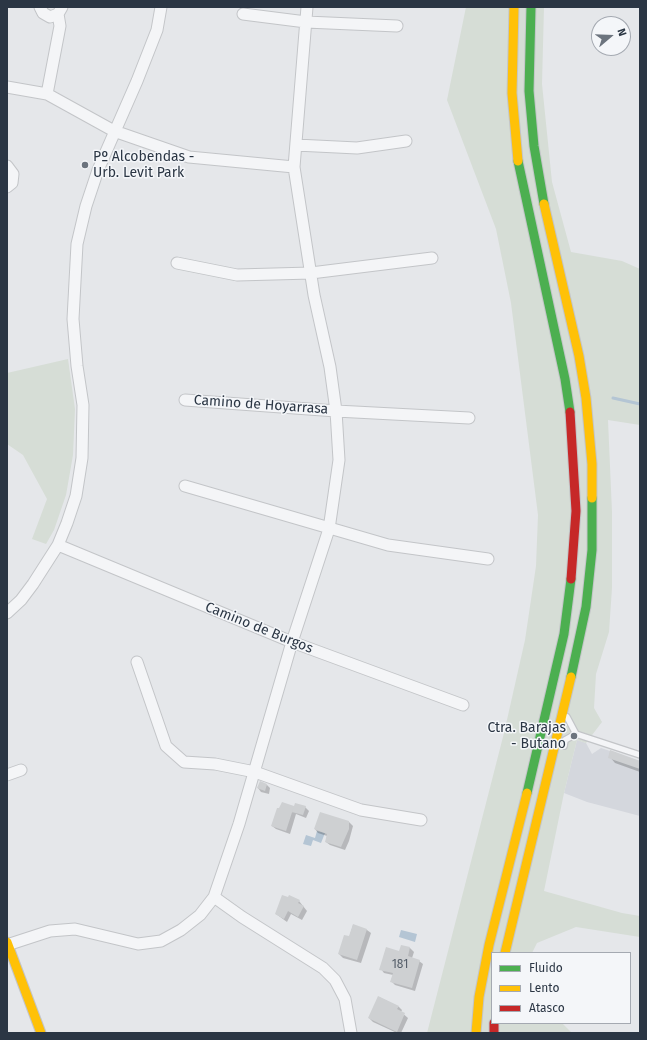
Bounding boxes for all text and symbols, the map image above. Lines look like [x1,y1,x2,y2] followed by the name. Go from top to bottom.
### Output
[591,16,631,56] north arrow
[615,27,629,38] text: N
[93,149,194,182] place label: Pº Alcobendas - Urb. Levit Park
[80,160,90,170] marker: Pº Alcobendas - Urb. Levit Park
[193,392,329,418] street label: Camino de Hoyarrasa
[203,599,315,657] street label: Camino de Burgos
[487,720,566,752] place label: Ctra. Barajas - Butano
[569,731,579,741] marker: Ctra. Barajas - Butano
[491,952,631,1024] legend
[392,958,408,972] house number: 181
[529,961,563,975] text: Fluido
[529,981,559,995] text: Lento
[529,1001,565,1015] text: Atasco

